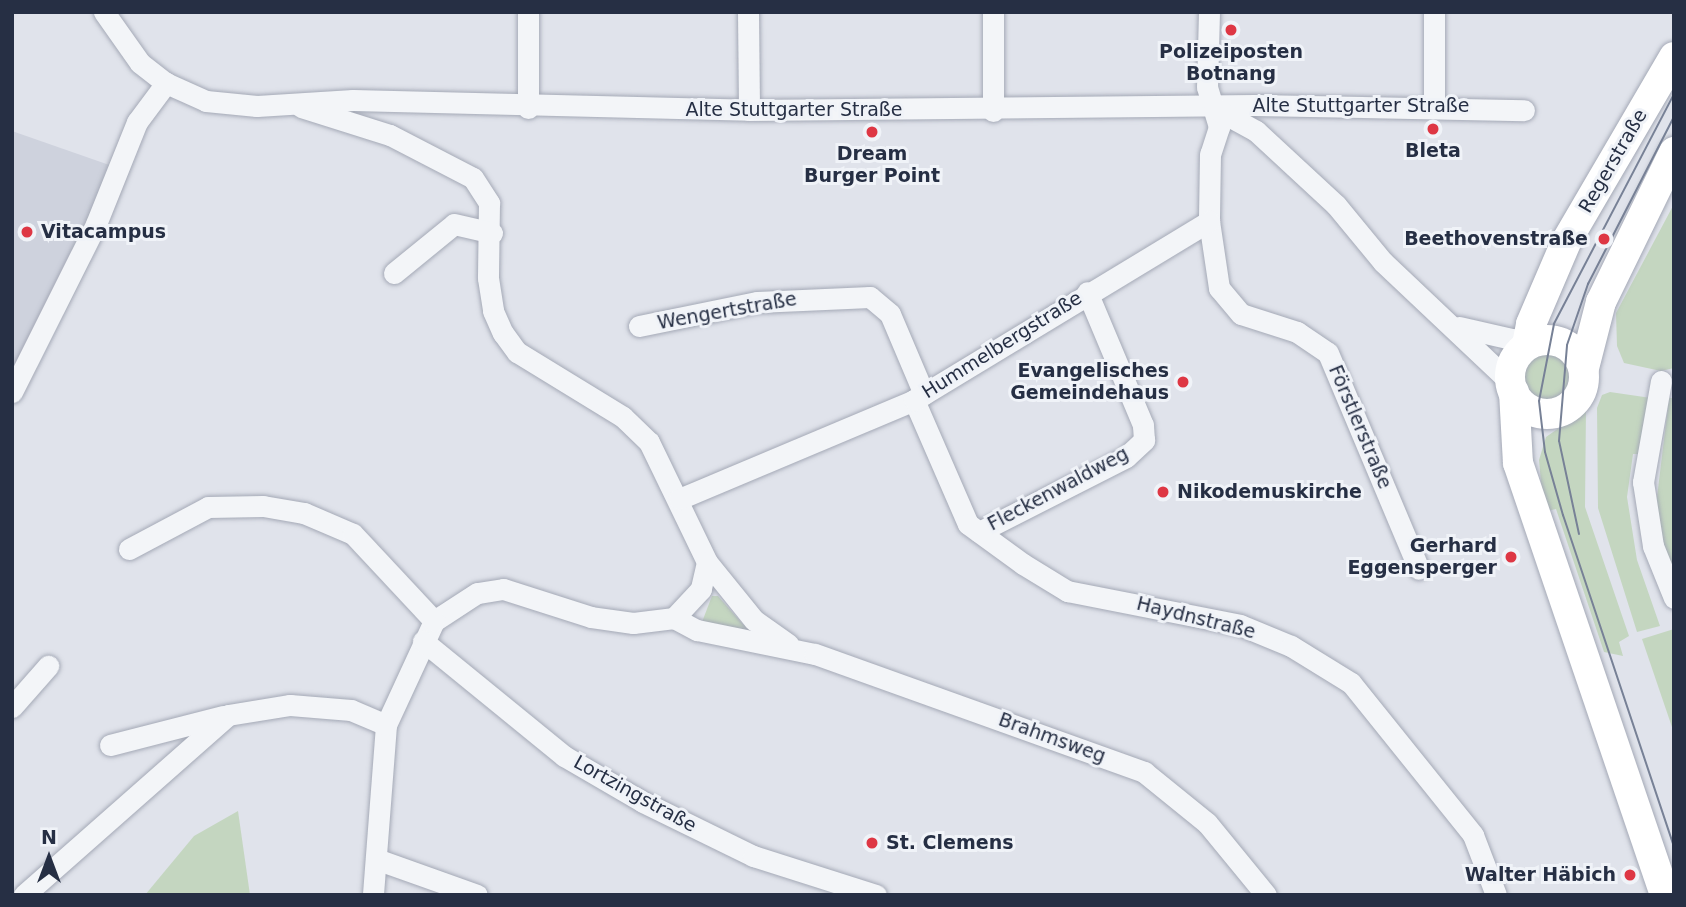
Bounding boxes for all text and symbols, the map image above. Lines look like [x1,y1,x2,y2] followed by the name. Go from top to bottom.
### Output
[1223,22,1239,38] marker: Polizeiposten Botnang
[1159,41,1303,85] place label: Polizeiposten Botnang
[1252,95,1470,117] street label: Alte Stuttgarter Straße
[685,99,903,121] street label: Alte Stuttgarter Straße
[1574,105,1652,217] street label: Regerstraße
[1425,121,1441,137] marker: Bleta
[864,124,880,140] marker: Dream Burger Point
[1405,140,1461,162] place label: Bleta
[804,143,940,187] place label: Dream Burger Point
[41,221,166,243] place label: Vitacampus
[19,224,35,240] marker: Vitacampus
[1404,228,1588,250] place label: Beethovenstraße
[1594,229,1614,249] marker: Beethovenstraße
[918,287,1086,403] street label: Hummelbergstraße
[656,288,798,334] street label: Wengertstraße
[1010,360,1169,404] place label: Evangelisches Gemeindehaus
[1324,362,1396,492] street label: Förstlerstraße
[1175,374,1191,390] marker: Evangelisches Gemeindehaus
[984,442,1132,536] street label: Fleckenwaldweg
[1177,481,1362,503] place label: Nikodemuskirche
[1155,484,1171,500] marker: Nikodemuskirche
[1347,535,1497,579] place label: Gerhard Eggensperger
[1503,549,1519,565] marker: Gerhard Eggensperger
[1134,592,1258,644] street label: Haydnstraße
[995,708,1109,768] street label: Brahmsweg
[570,751,700,837] street label: Lortzingstraße
[14,823,84,893] north arrow
[41,826,57,848] text: N
[886,832,1013,854] place label: St. Clemens
[864,835,880,851] marker: St. Clemens
[1465,864,1616,886] place label: Walter Häbich
[1622,867,1638,883] marker: Walter Häbich

